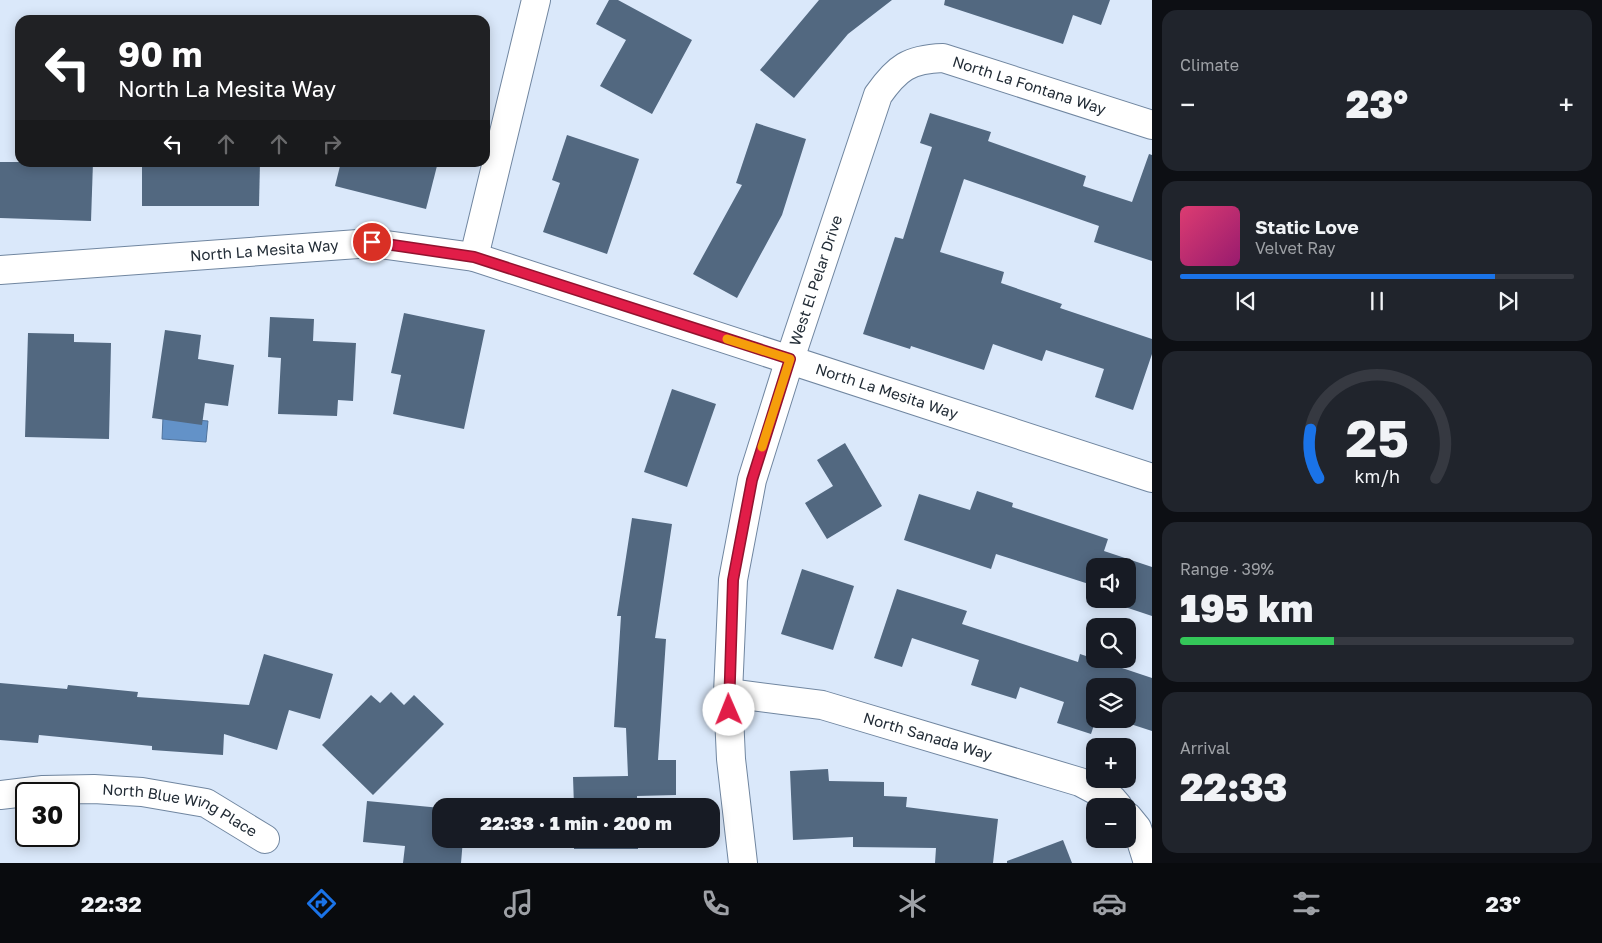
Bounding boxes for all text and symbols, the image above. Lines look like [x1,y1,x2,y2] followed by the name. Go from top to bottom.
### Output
[118,33,202,75] text: 90 m
[35,35,100,100] icon: left
[951,52,1109,118] street label: North La Fontana Way
[1180,55,1239,75] text: Climate
[118,75,336,102] text: North La Mesita Way
[1346,81,1408,126] text: 23°
[1180,88,1195,121] text: −
[1559,88,1574,121] text: +
[159,130,187,158] icon: left
[212,130,240,158] icon: ahead
[265,130,293,158] icon: ahead
[318,130,346,158] icon: right
[785,213,845,348] street label: West El Pelar Drive
[1255,215,1359,238] text: Static Love
[351,221,393,263] pin
[358,228,386,256] icon: arrive
[189,235,340,264] street label: North La Mesita Way
[1255,238,1336,258] text: Velvet Ray
[1232,287,1260,315] icon: previous
[1363,287,1391,315] icon: pause
[1494,287,1522,315] icon: next
[813,359,961,422] street label: North La Mesita Way
[1345,406,1409,468] text: 25
[1354,465,1400,487] text: km/h
[1086,558,1136,848] map controls
[1086,558,1136,608] button: sound
[1180,559,1274,579] text: Range · 39%
[1180,585,1313,630] text: 195 km
[1086,618,1136,668] button: search
[1086,678,1136,728] button: layers
[702,683,754,735] position arrow
[861,708,995,763] street label: North Sanada Way
[1086,738,1136,788] button: +
[1180,738,1230,758] text: Arrival
[1180,764,1288,809] text: 22:33
[102,780,261,840] street label: North Blue Wing Place
[15,782,80,847] speed limit sign: 30
[1086,798,1136,848] button: −
[480,811,672,834] text: 22:33 · 1 min · 200 m
[304,886,339,921] icon: directions
[501,886,536,921] icon: music
[698,886,733,921] icon: phone
[895,886,930,921] icon: climate
[1092,886,1127,921] icon: car
[1289,886,1324,921] icon: filters
[81,890,142,917] text: 22:32
[1486,890,1521,917] text: 23°

